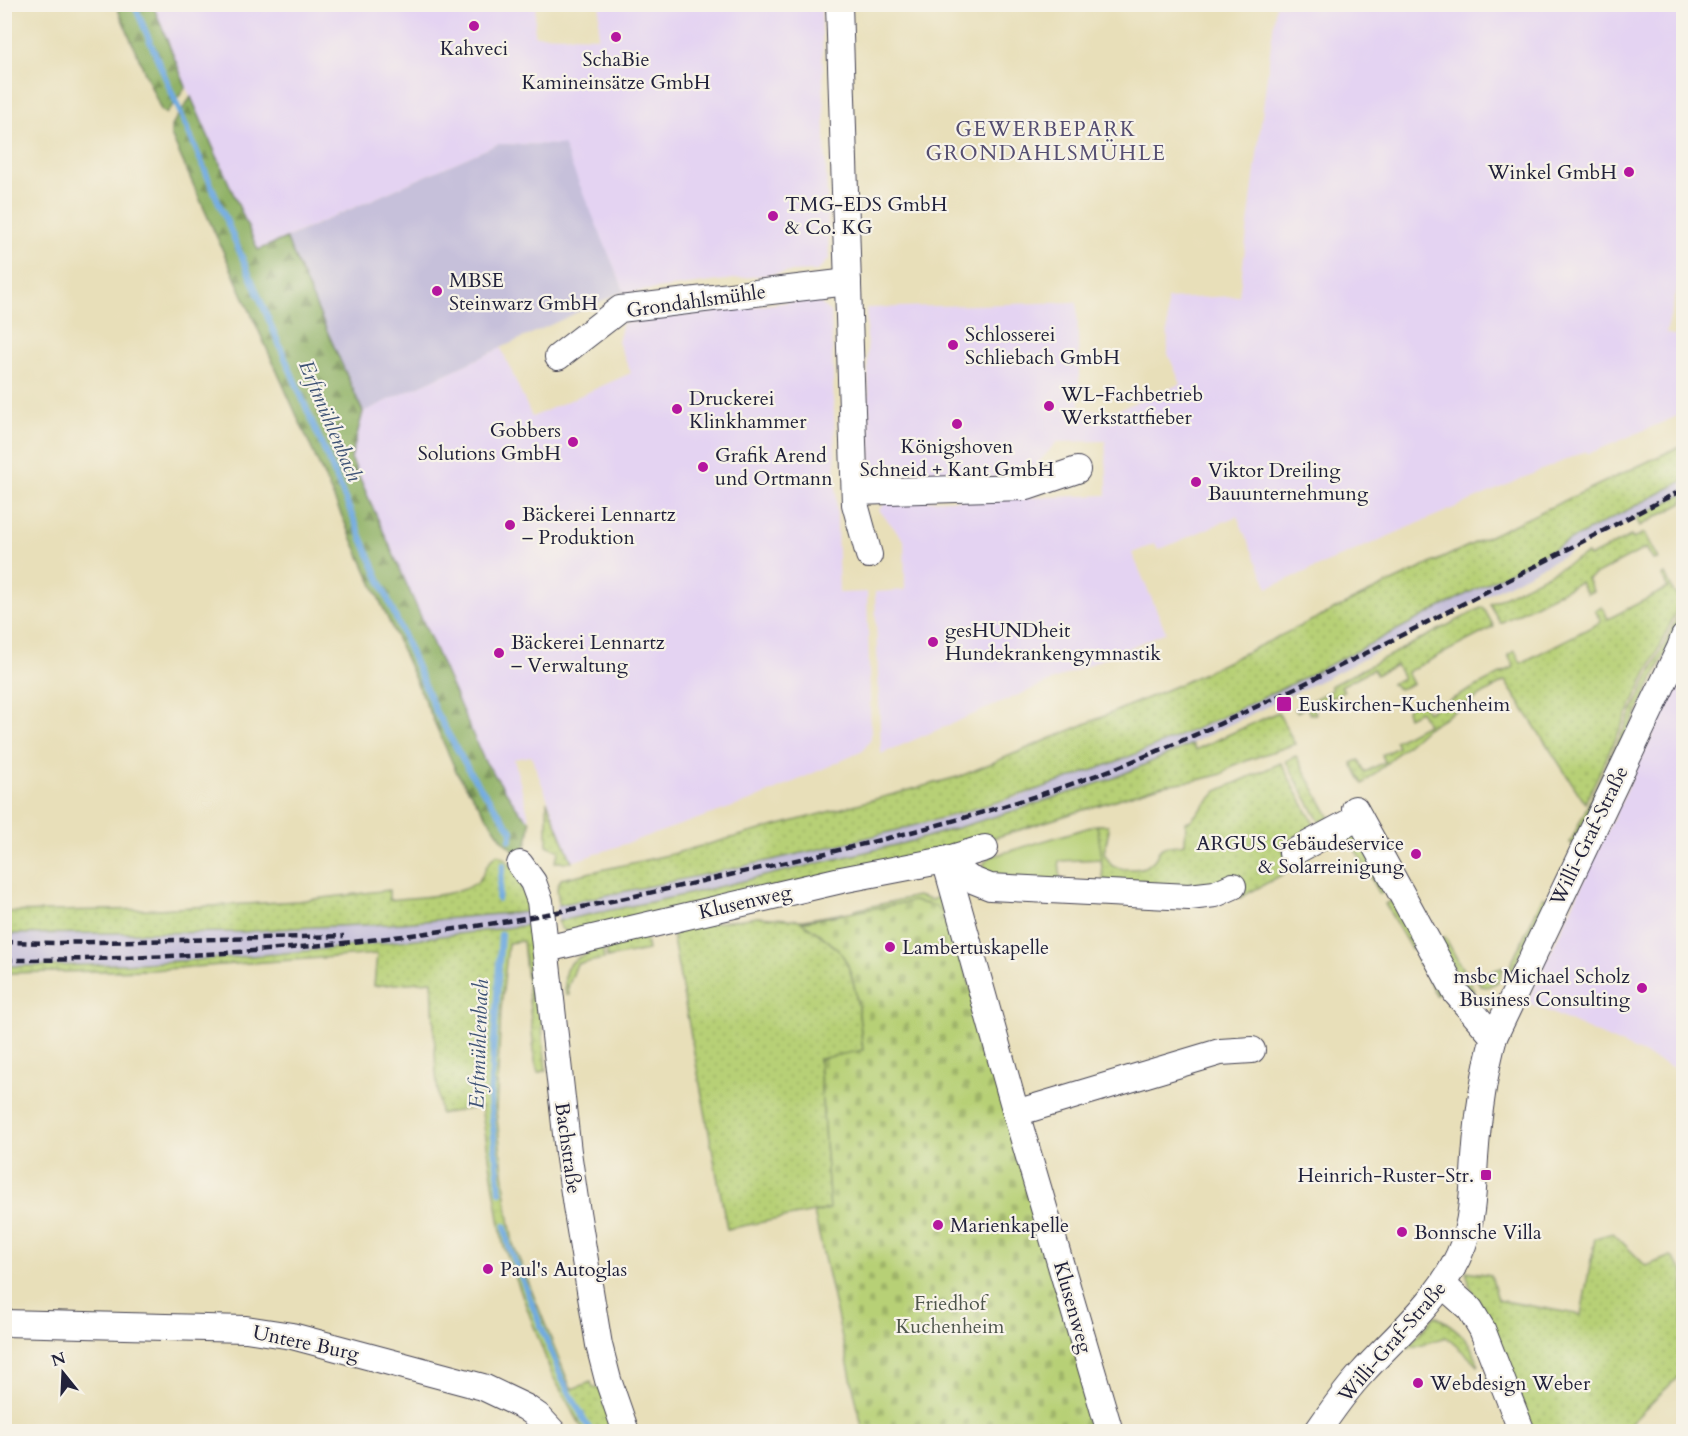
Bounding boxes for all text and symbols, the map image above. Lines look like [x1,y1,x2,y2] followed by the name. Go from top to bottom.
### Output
[467,19,481,33] marker: Kahveci
[609,30,623,44] marker: SchaBie Kamineinsätze GmbH
[440,35,509,62] place label: Kahveci
[522,46,711,96] place label: SchaBie Kamineinsätze GmbH
[925,115,1167,168] district label: GEWERBEPARK GRONDAHLSMÜHLE
[1486,159,1617,186] place label: Winkel GmbH
[1622,165,1636,179] marker: Winkel GmbH
[785,191,948,241] place label: TMG-EDS GmbH & Co. KG
[766,209,780,223] marker: TMG-EDS GmbH & Co. KG
[449,267,598,317] place label: MBSE Steinwarz GmbH
[625,278,767,324] street label: Grondahlsmühle
[430,284,444,298] marker: MBSE Steinwarz GmbH
[965,321,1120,371] place label: Schlosserei Schliebach GmbH
[946,338,960,352] marker: Schlosserei Schliebach GmbH
[291,356,369,486] water label: Erftmühlenbach
[1060,381,1203,431] place label: WL-Fachbetrieb Werkstattfieber
[689,385,807,435] place label: Druckerei Klinkhammer
[1042,399,1056,413] marker: WL-Fachbetrieb Werkstattfieber
[670,402,684,416] marker: Druckerei Klinkhammer
[418,417,561,467] place label: Gobbers Solutions GmbH
[950,417,964,431] marker: Königshoven Schneid + Kant GmbH
[860,433,1055,483] place label: Königshoven Schneid + Kant GmbH
[566,435,580,449] marker: Gobbers Solutions GmbH
[715,442,833,492] place label: Grafik Arend und Ortmann
[1208,457,1369,507] place label: Viktor Dreiling Bauunternehmung
[696,460,710,474] marker: Grafik Arend und Ortmann
[1189,475,1203,489] marker: Viktor Dreiling Bauunternehmung
[522,501,676,551] place label: Bäckerei Lennartz – Produktion
[503,518,517,532] marker: Bäckerei Lennartz – Produktion
[945,617,1161,667] place label: gesHUNDheit Hundekrankengymnastik
[511,629,665,679] place label: Bäckerei Lennartz – Verwaltung
[926,635,940,649] marker: gesHUNDheit Hundekrankengymnastik
[492,646,506,660] marker: Bäckerei Lennartz – Verwaltung
[1298,691,1510,718] place label: Euskirchen-Kuchenheim
[1275,695,1293,713] marker: Euskirchen-Kuchenheim
[1543,762,1635,911] street label: Willi-Graf-Straße
[1196,830,1405,880] place label: ARGUS Gebäudeservice & Solarreinigung
[1409,847,1423,861] marker: ARGUS Gebäudeservice & Solarreinigung
[696,878,795,926] street label: Klusenweg
[902,934,1049,961] place label: Lambertuskapelle
[883,940,897,954] marker: Lambertuskapelle
[1453,963,1631,1013] place label: msbc Michael Scholz Business Consulting
[462,979,496,1109] water label: Erftmühlenbach
[1635,981,1649,995] marker: msbc Michael Scholz Business Consulting
[548,1100,588,1196] street label: Bachstraße
[1297,1162,1474,1189] place label: Heinrich-Ruster-Str.
[1479,1168,1493,1182] marker: Heinrich-Ruster-Str.
[950,1212,1069,1239] place label: Marienkapelle
[931,1218,945,1232] marker: Marienkapelle
[1414,1219,1542,1246] place label: Bonnsche Villa
[1395,1225,1409,1239] marker: Bonnsche Villa
[500,1256,627,1283] place label: Paul's Autoglas
[1047,1258,1099,1357] street label: Klusenweg
[481,1262,495,1276] marker: Paul's Autoglas
[1331,1276,1452,1409] street label: Willi-Graf-Straße
[895,1290,1005,1340] park label: Friedhof Kuchenheim
[250,1319,362,1368] street label: Untere Burg
[33,1343,93,1403] north arrow
[49,1347,69,1372] text: N
[1429,1370,1591,1397] place label: Webdesign Weber
[1411,1376,1425,1390] marker: Webdesign Weber

